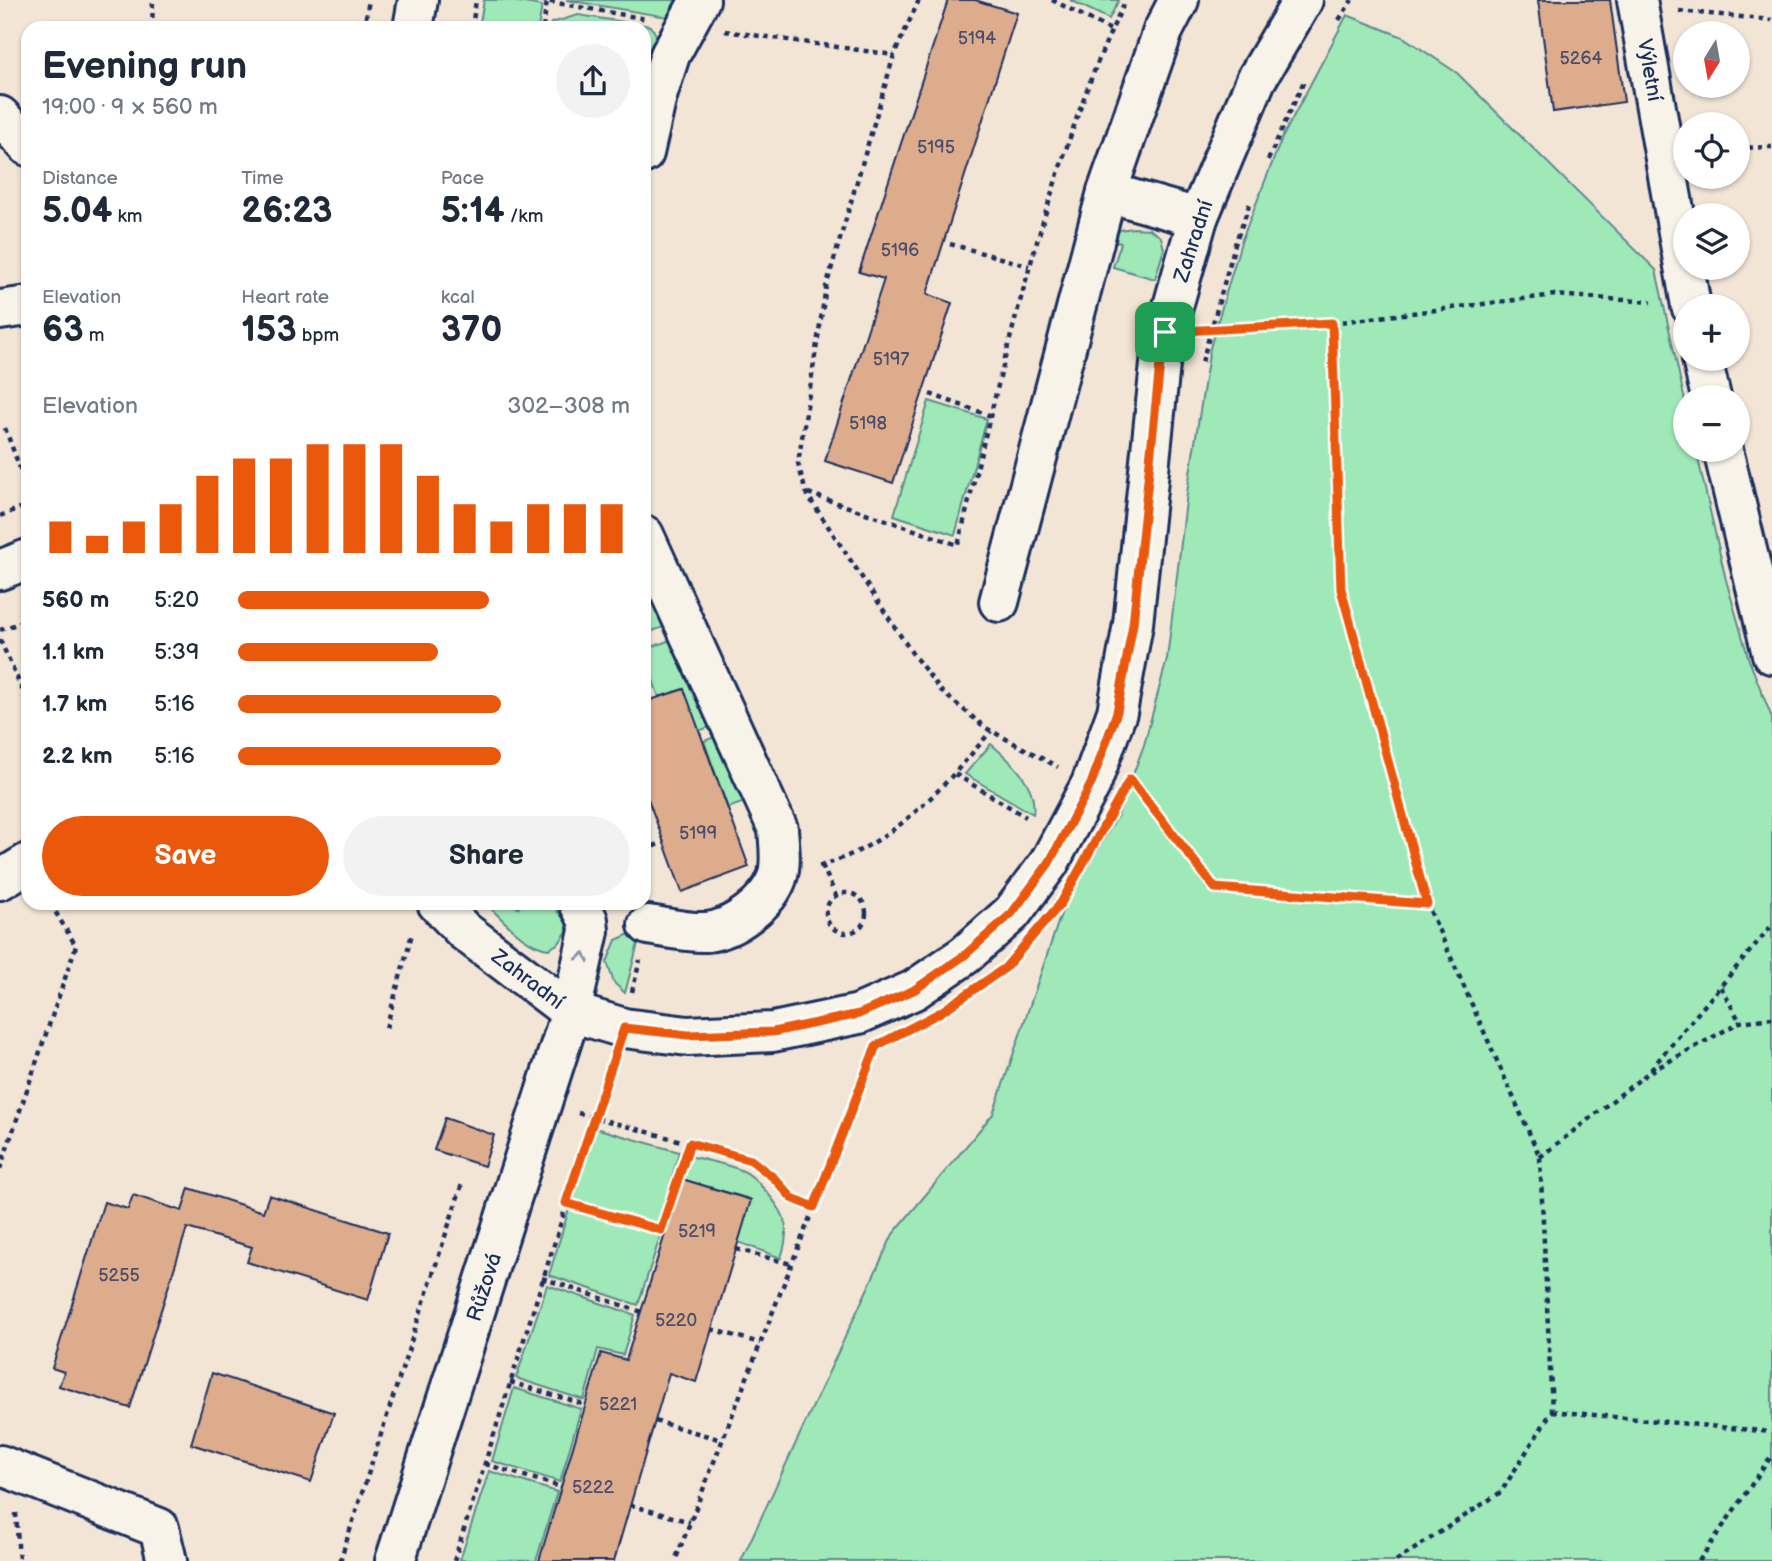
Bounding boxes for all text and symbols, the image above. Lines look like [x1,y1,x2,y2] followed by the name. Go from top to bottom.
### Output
[1673,21,1750,98] north arrow
[1673,21,1750,462] map controls
[958,28,996,49] house number: 5194
[1632,37,1667,104] street label: Výletní
[42,44,247,89] text: Evening run
[556,44,630,118] button: share
[1560,48,1602,69] house number: 5264
[42,93,218,121] text: 19:00 · 9 × 560 m
[1673,112,1750,189] button: locate
[917,137,955,158] house number: 5195
[42,167,118,190] text: Distance
[241,167,283,190] text: Time
[441,167,484,190] text: Pace
[42,190,112,233] text: 5.04
[241,190,332,233] text: 26:23
[441,190,505,233] text: 5:14
[1168,196,1219,286] street label: Zahradní
[1673,203,1750,280] button: layers
[112,205,142,228] text: km
[505,205,543,228] text: /km
[881,240,919,261] house number: 5196
[42,286,121,309] text: Elevation
[241,286,329,309] text: Heart rate
[441,286,475,309] text: kcal
[1673,294,1750,371] button: +
[1135,302,1195,362] pin
[42,309,84,352] text: 63
[241,309,297,352] text: 153
[441,309,502,352] text: 370
[1146,313,1184,351] icon: arrive
[84,324,105,347] text: m
[297,324,339,347] text: bpm
[873,349,909,370] house number: 5197
[1673,385,1750,462] button: −
[42,392,138,420] text: Elevation
[507,392,630,420] text: 302–308 m
[849,413,887,434] house number: 5198
[42,586,109,614] text: 560 m
[154,586,199,614] text: 5:20
[42,638,104,666] text: 1.1 km
[154,638,199,666] text: 5:39
[42,690,107,718] text: 1.7 km
[154,690,195,718] text: 5:16
[42,742,113,770] text: 2.2 km
[154,742,195,770] text: 5:16
[42,816,329,896] button: Save
[343,816,630,896] button: Share
[679,823,717,844] house number: 5199
[486,943,570,1015] street label: Zahradní
[575,951,590,963] one-way arrow
[678,1221,716,1242] house number: 5219
[462,1250,507,1325] street label: Růžová
[98,1265,140,1286] house number: 5255
[655,1310,697,1331] house number: 5220
[599,1394,637,1415] house number: 5221
[572,1477,614,1498] house number: 5222

